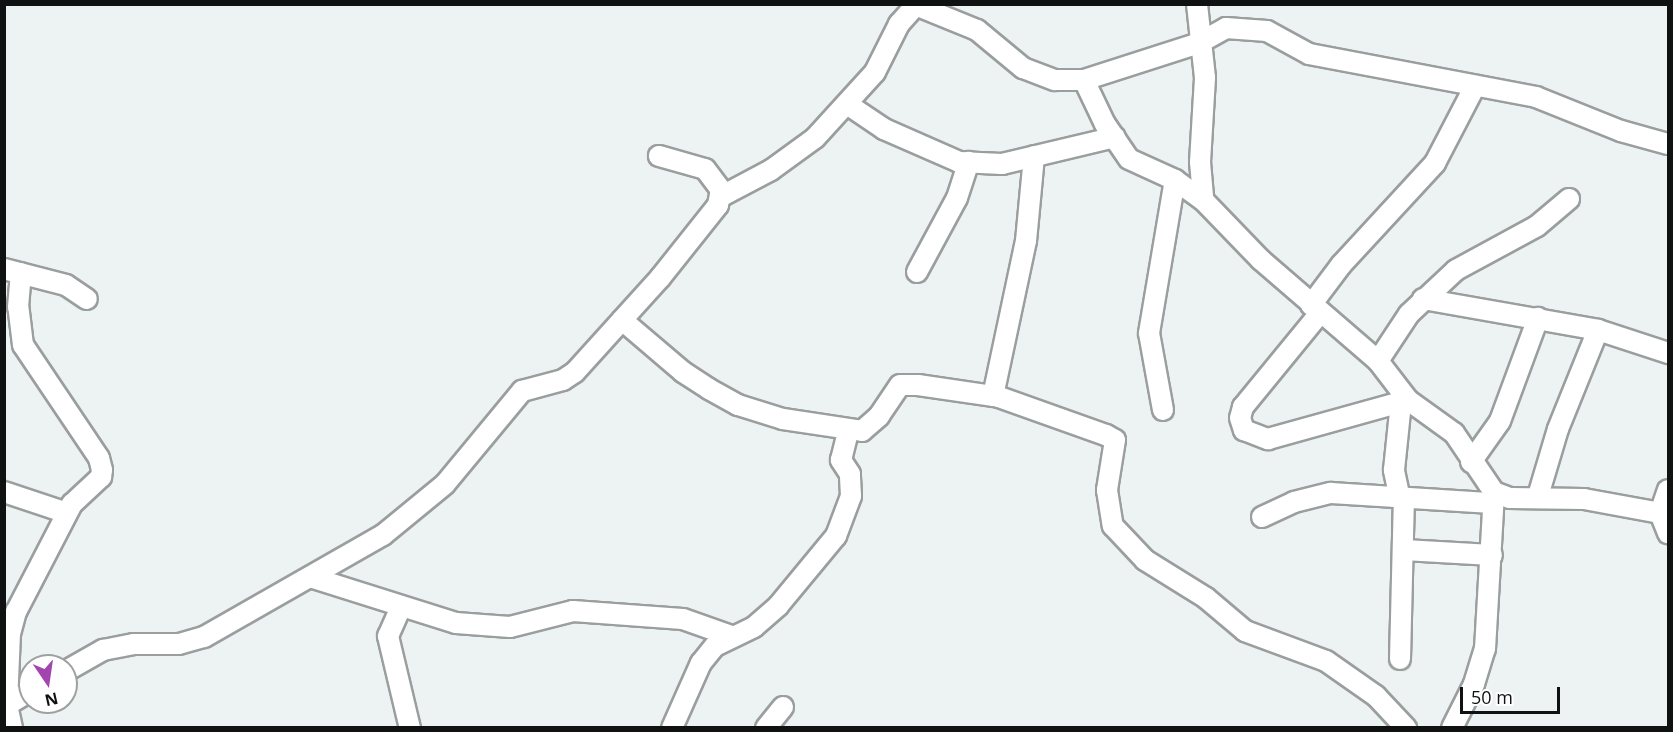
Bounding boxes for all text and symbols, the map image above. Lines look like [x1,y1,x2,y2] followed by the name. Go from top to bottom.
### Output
[18,654,78,714] north arrow
[1463,675,1564,713] scale bar
[1471,685,1513,709] text: 50 m
[43,687,60,712] text: N

